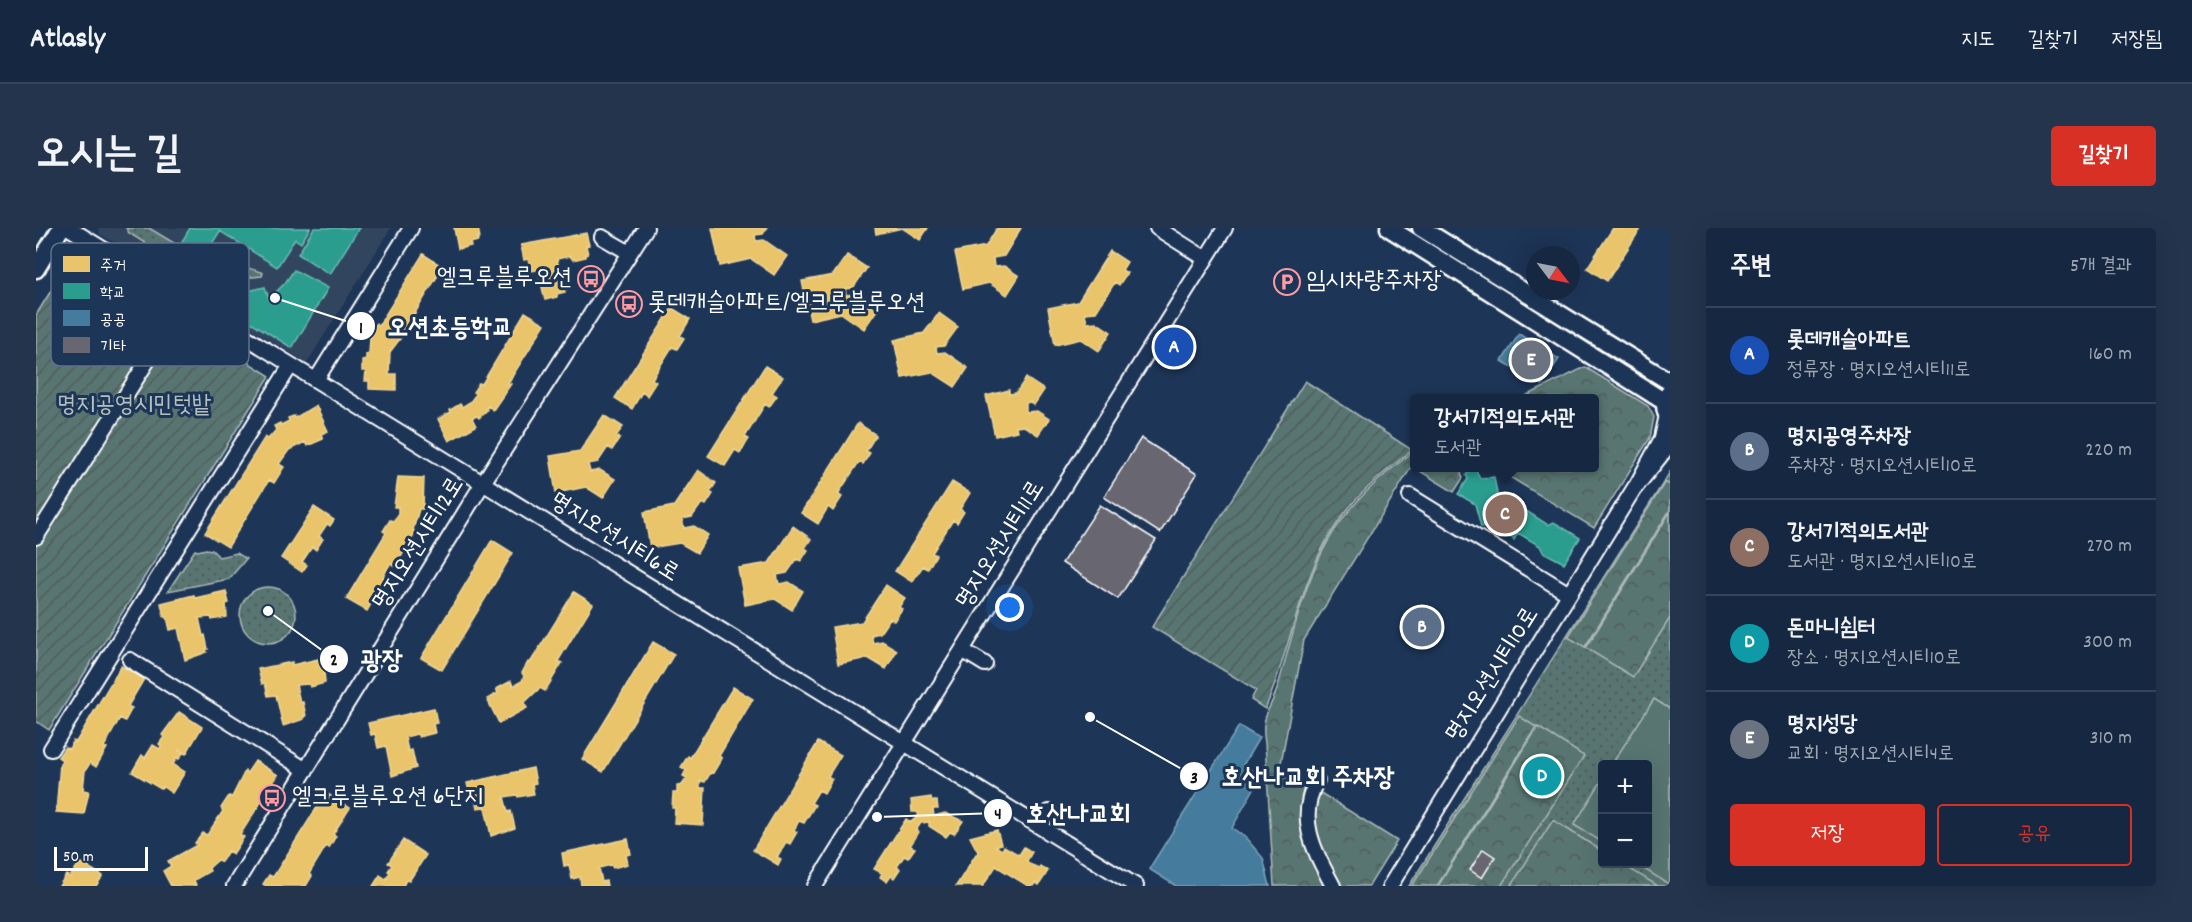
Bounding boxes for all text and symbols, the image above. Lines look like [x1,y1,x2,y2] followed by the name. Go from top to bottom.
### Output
[30,21,105,61] text: Atlasly
[1961,26,1995,56] text: 지도
[2028,26,2078,56] text: 길찾기
[2111,26,2162,56] text: 저장됨
[2051,126,2156,186] button: 길찾기
[36,127,181,187] text: 오시는 길
[51,243,249,366] legend
[1526,246,1580,300] north arrow
[1730,249,1772,286] text: 주변
[2070,253,2132,281] text: 5개 결과
[100,255,126,278] text: 주거
[437,262,572,296] place label: 엘크루블루오션
[576,264,606,294] bus stop icon: 엘크루블루오션
[1306,265,1441,299] place label: 임시차량주차장
[1272,267,1302,297] parking icon: 임시차량주차장
[100,282,126,305] text: 학교
[648,287,925,321] place label: 롯데캐슬아파트/엘크루블루오션
[614,289,644,319] bus stop icon: 롯데캐슬아파트/엘크루블루오션
[346,304,525,348] callout: 오션초등학교
[100,309,126,332] text: 공공
[387,311,513,348] text: 오션초등학교
[359,317,363,342] text: 1
[1154,324,1194,370] pin: A
[1787,326,1911,357] text: 롯데캐슬아파트
[100,336,126,359] text: 기타
[1512,338,1550,382] pin: E
[1744,341,1755,369] text: A
[2089,341,2132,369] text: 160 m
[1787,357,1970,385] text: 정류장 · 명지오션시티11로
[57,389,211,423] park label: 명지공영시민텃밭
[1410,394,1599,472] popup
[1434,404,1575,435] text: 강서기적의도서관
[1787,422,1911,453] text: 명지공영주차장
[1434,435,1482,463] text: 도서관
[1745,437,1754,465] text: B
[2085,437,2132,465] text: 220 m
[1787,453,1977,481] text: 주차장 · 명지오션시티10로
[365,471,473,617] street label: 명지오션시티12로
[948,474,1054,616] street label: 명지오션시티11로
[543,485,685,591] street label: 명지오션시티6로
[1486,492,1524,536] pin: C
[1787,518,1929,549] text: 강서기적의도서관
[1745,533,1754,561] text: C
[2086,533,2132,561] text: 270 m
[1787,549,1977,577] text: 도서관 · 명지오션시티10로
[995,593,1024,622] your location
[1438,601,1548,749] street label: 명지오션시티10로
[1402,604,1442,650] pin: B
[1787,614,1876,645] text: 돈마니쉼터
[1744,629,1755,657] text: D
[2083,629,2132,657] text: 300 m
[319,637,415,681] callout: 광장
[361,644,403,681] text: 광장
[1787,645,1961,673] text: 장소 · 명지오션시티10로
[330,649,338,674] text: 2
[1787,710,1858,741] text: 명지성당
[1745,725,1754,753] text: E
[2090,725,2132,753] text: 310 m
[1787,741,1954,769] text: 교회 · 명지오션시티4로
[1179,754,1406,798] callout: 호산나교회 주차장
[1522,754,1562,798] pin: D
[1598,760,1652,868] map controls
[1598,760,1652,814] button: +
[1221,761,1395,798] text: 호산나교회 주차장
[1190,767,1198,792] text: 3
[292,781,483,815] place label: 엘크루블루오션 6단지
[257,783,287,813] bus stop icon: 엘크루블루오션 6단지
[983,791,1142,835] callout: 호산나교회
[1026,798,1130,835] text: 호산나교회
[994,803,1002,828] text: 4
[1730,804,1925,866] button: 저장
[1937,804,2132,866] button: 공유
[1598,814,1652,868] button: −
[54,844,148,872] scale bar
[63,846,94,869] text: 50 m

